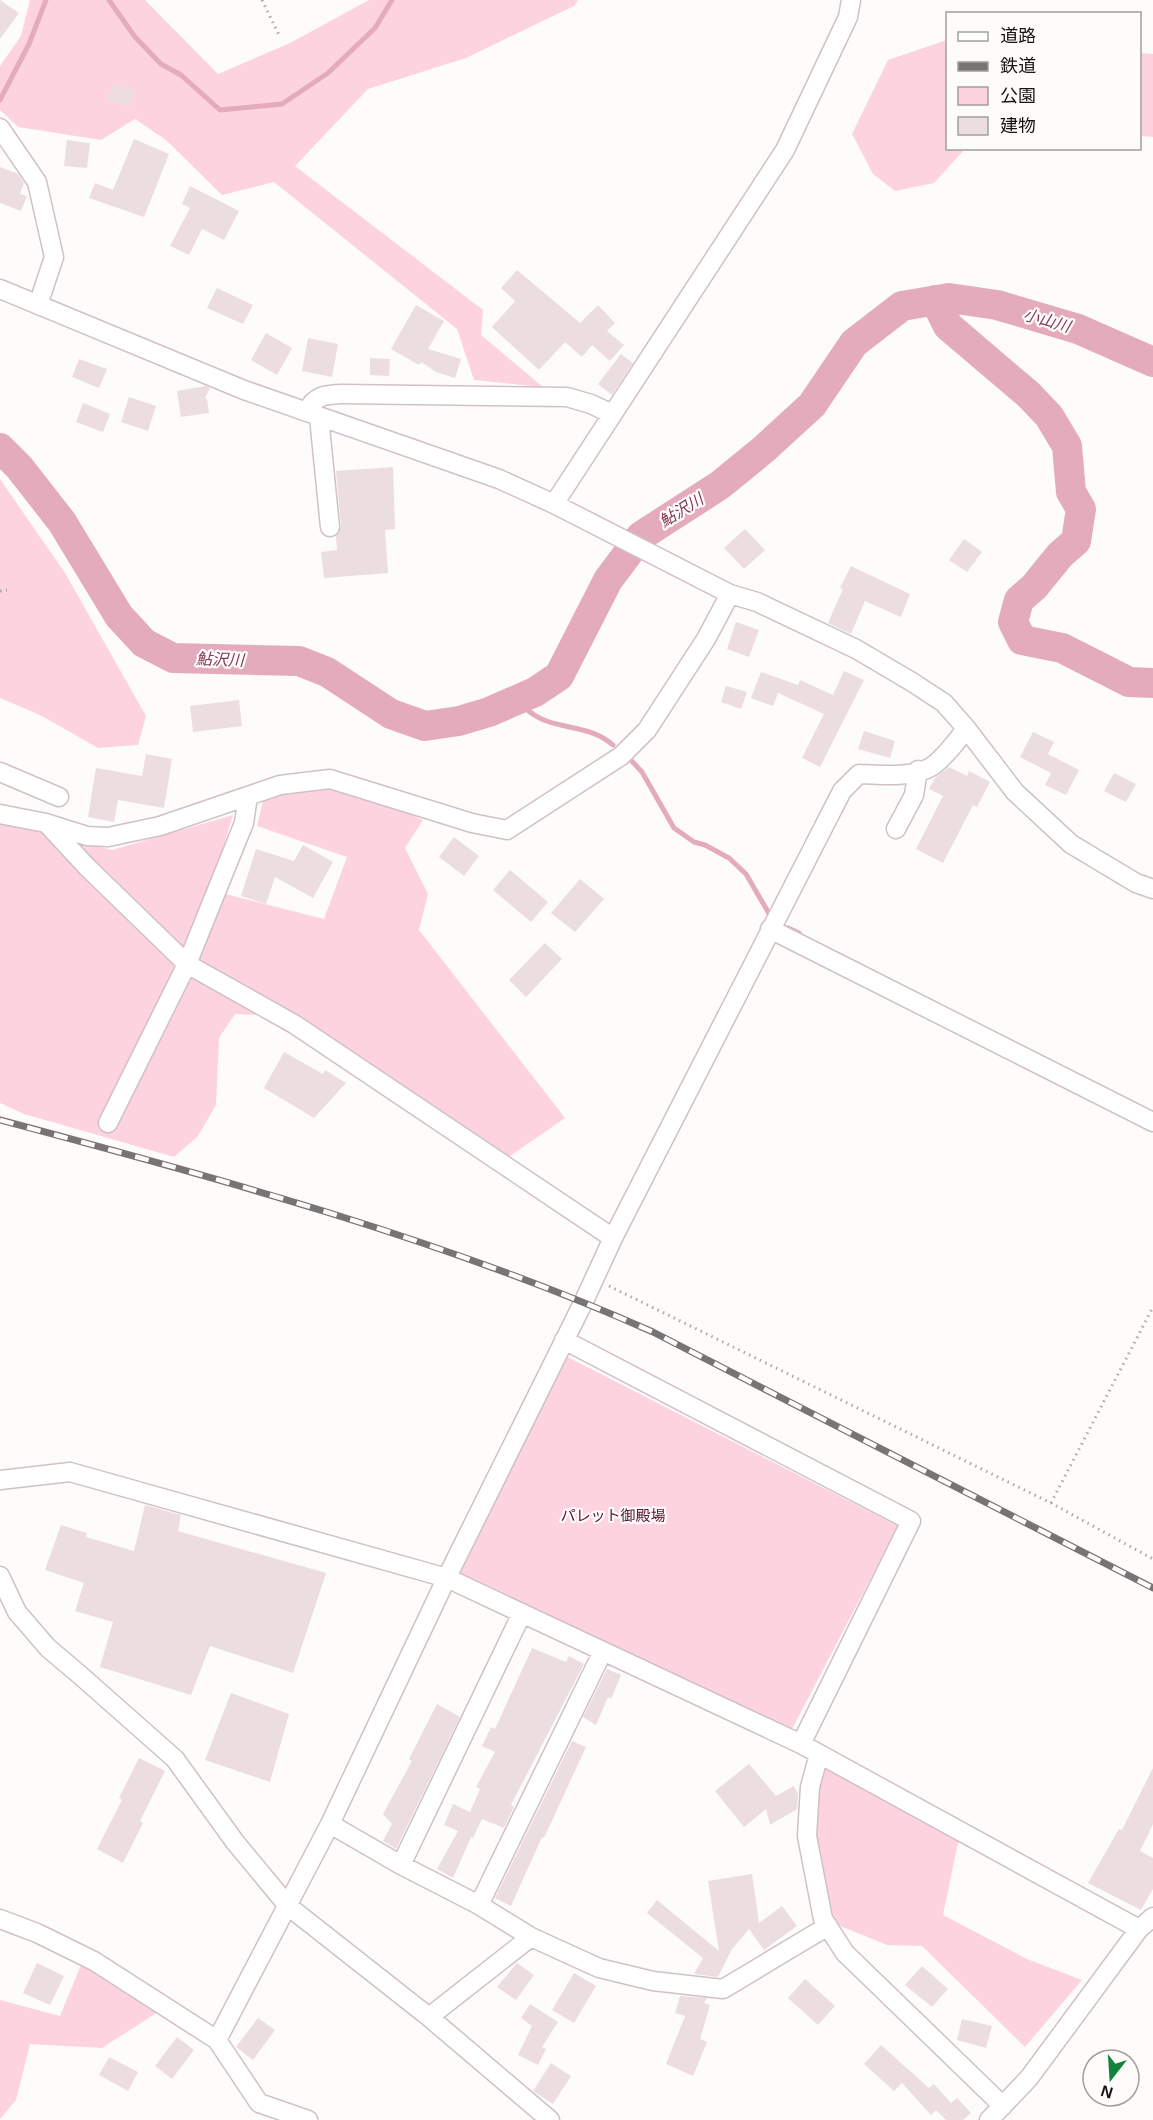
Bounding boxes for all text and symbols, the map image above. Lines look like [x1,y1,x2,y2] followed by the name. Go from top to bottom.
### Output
[946,12,1141,150] legend
[1000,26,1036,46] text: 道路
[1000,56,1036,76] text: 鉄道
[1000,86,1036,106] text: 公園
[1000,116,1036,136] text: 建物
[1021,306,1074,336] water label: 小山川
[656,489,708,530] water label: 鮎沢川
[196,650,246,669] water label: 鮎沢川
[560,1507,666,1524] park label: パレット御殿場
[1081,2048,1141,2108] north arrow
[1099,2082,1115,2102] text: N

